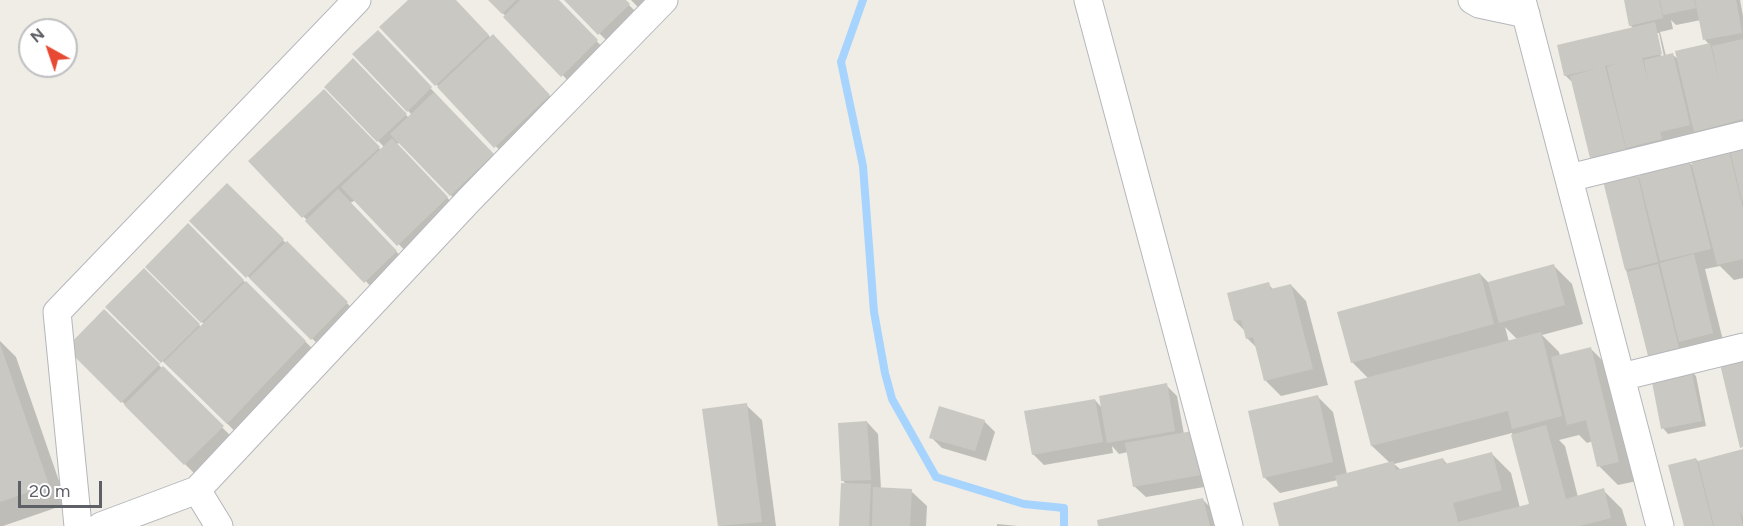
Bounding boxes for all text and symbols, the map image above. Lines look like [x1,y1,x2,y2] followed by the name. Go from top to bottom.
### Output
[18,18,78,78] north arrow
[27,24,48,47] text: N
[21,469,105,507] scale bar
[29,480,70,502] text: 20 m

